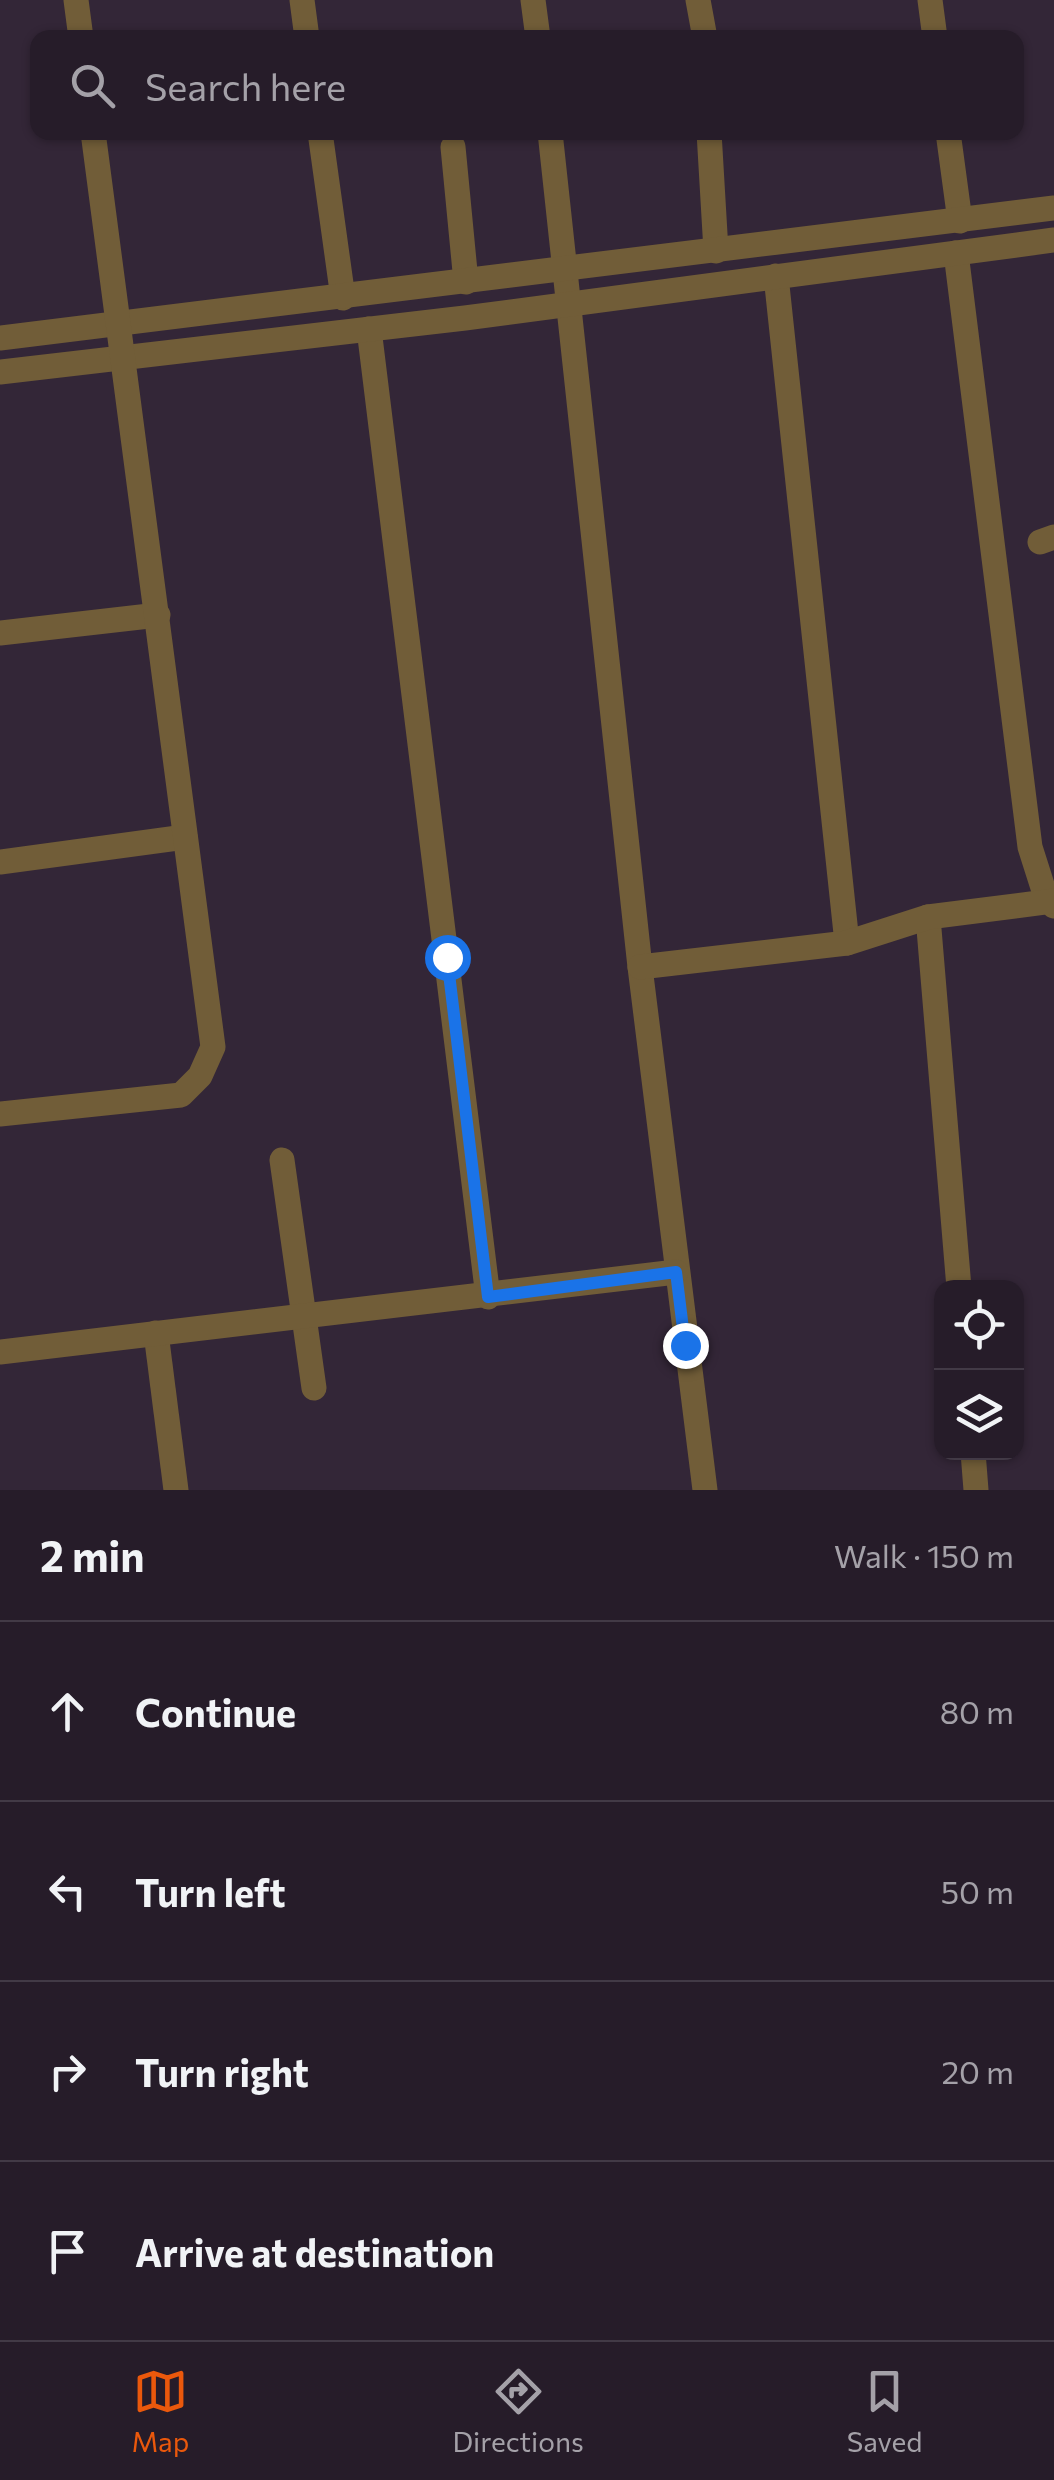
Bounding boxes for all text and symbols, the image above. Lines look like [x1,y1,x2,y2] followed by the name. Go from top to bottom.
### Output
[30,30,1024,140] search box
[65,58,120,113] icon: search
[145,62,346,109] text: Search here
[425,935,471,981] route start
[934,1280,1024,1460] map controls
[934,1280,1024,1370] button: locate
[663,1323,709,1369] route end
[934,1370,1024,1460] button: layers
[40,1529,145,1581] text: 2 min
[834,1535,1014,1575] text: Walk · 150 m
[40,1684,95,1739] icon: ahead
[135,1688,296,1735] text: Continue
[940,1691,1014,1731] text: 80 m
[40,1864,95,1919] icon: left
[135,1868,286,1915] text: Turn left
[941,1871,1014,1911] text: 50 m
[40,2044,95,2099] icon: right
[135,2048,309,2095] text: Turn right
[941,2051,1014,2091] text: 20 m
[40,2224,95,2279] icon: arrive
[135,2228,494,2275] text: Arrive at destination
[132,2364,189,2458] tab: Map
[452,2364,584,2458] tab: Directions
[847,2364,922,2458] tab: Saved

